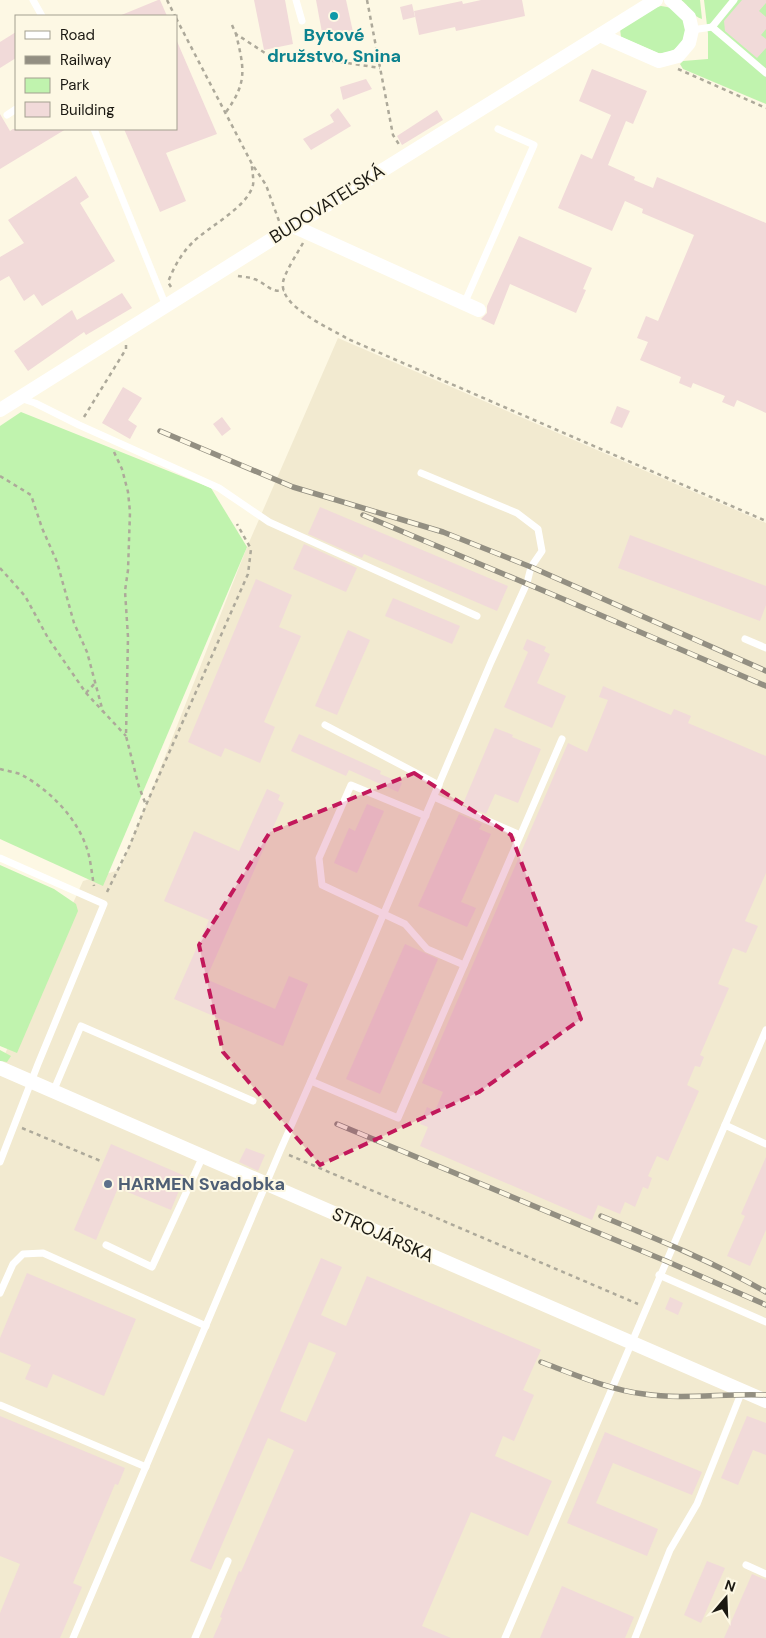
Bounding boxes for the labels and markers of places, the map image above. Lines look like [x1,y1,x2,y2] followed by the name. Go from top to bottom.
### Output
[328,10,340,22] marker: Bytové družstvo, Snina
[267,23,401,68] place label: Bytové družstvo, Snina
[118,1172,285,1196] place label: HARMEN Svadobka
[102,1178,114,1190] marker: HARMEN Svadobka

